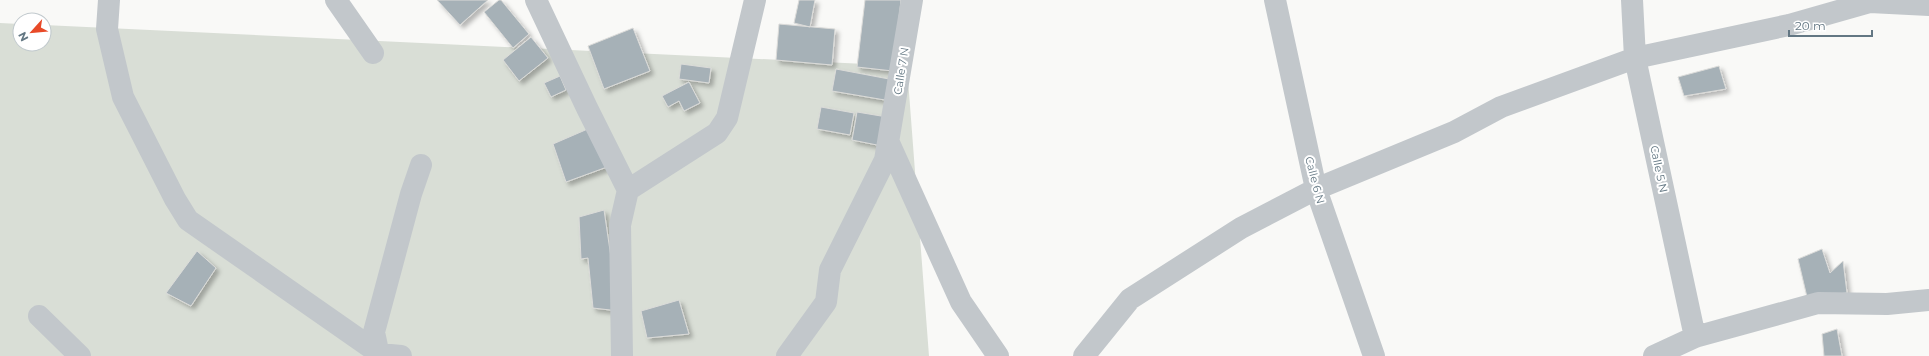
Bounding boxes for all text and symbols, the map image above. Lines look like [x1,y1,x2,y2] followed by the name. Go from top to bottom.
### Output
[12,12,52,52] north arrow
[1789,12,1872,38] scale bar
[1795,18,1826,33] text: 20 m
[15,29,31,44] text: N
[890,46,912,96] street label: Calle 7 N
[1647,144,1671,194] street label: Calle 5 N
[1302,155,1328,205] street label: Calle 6 N

